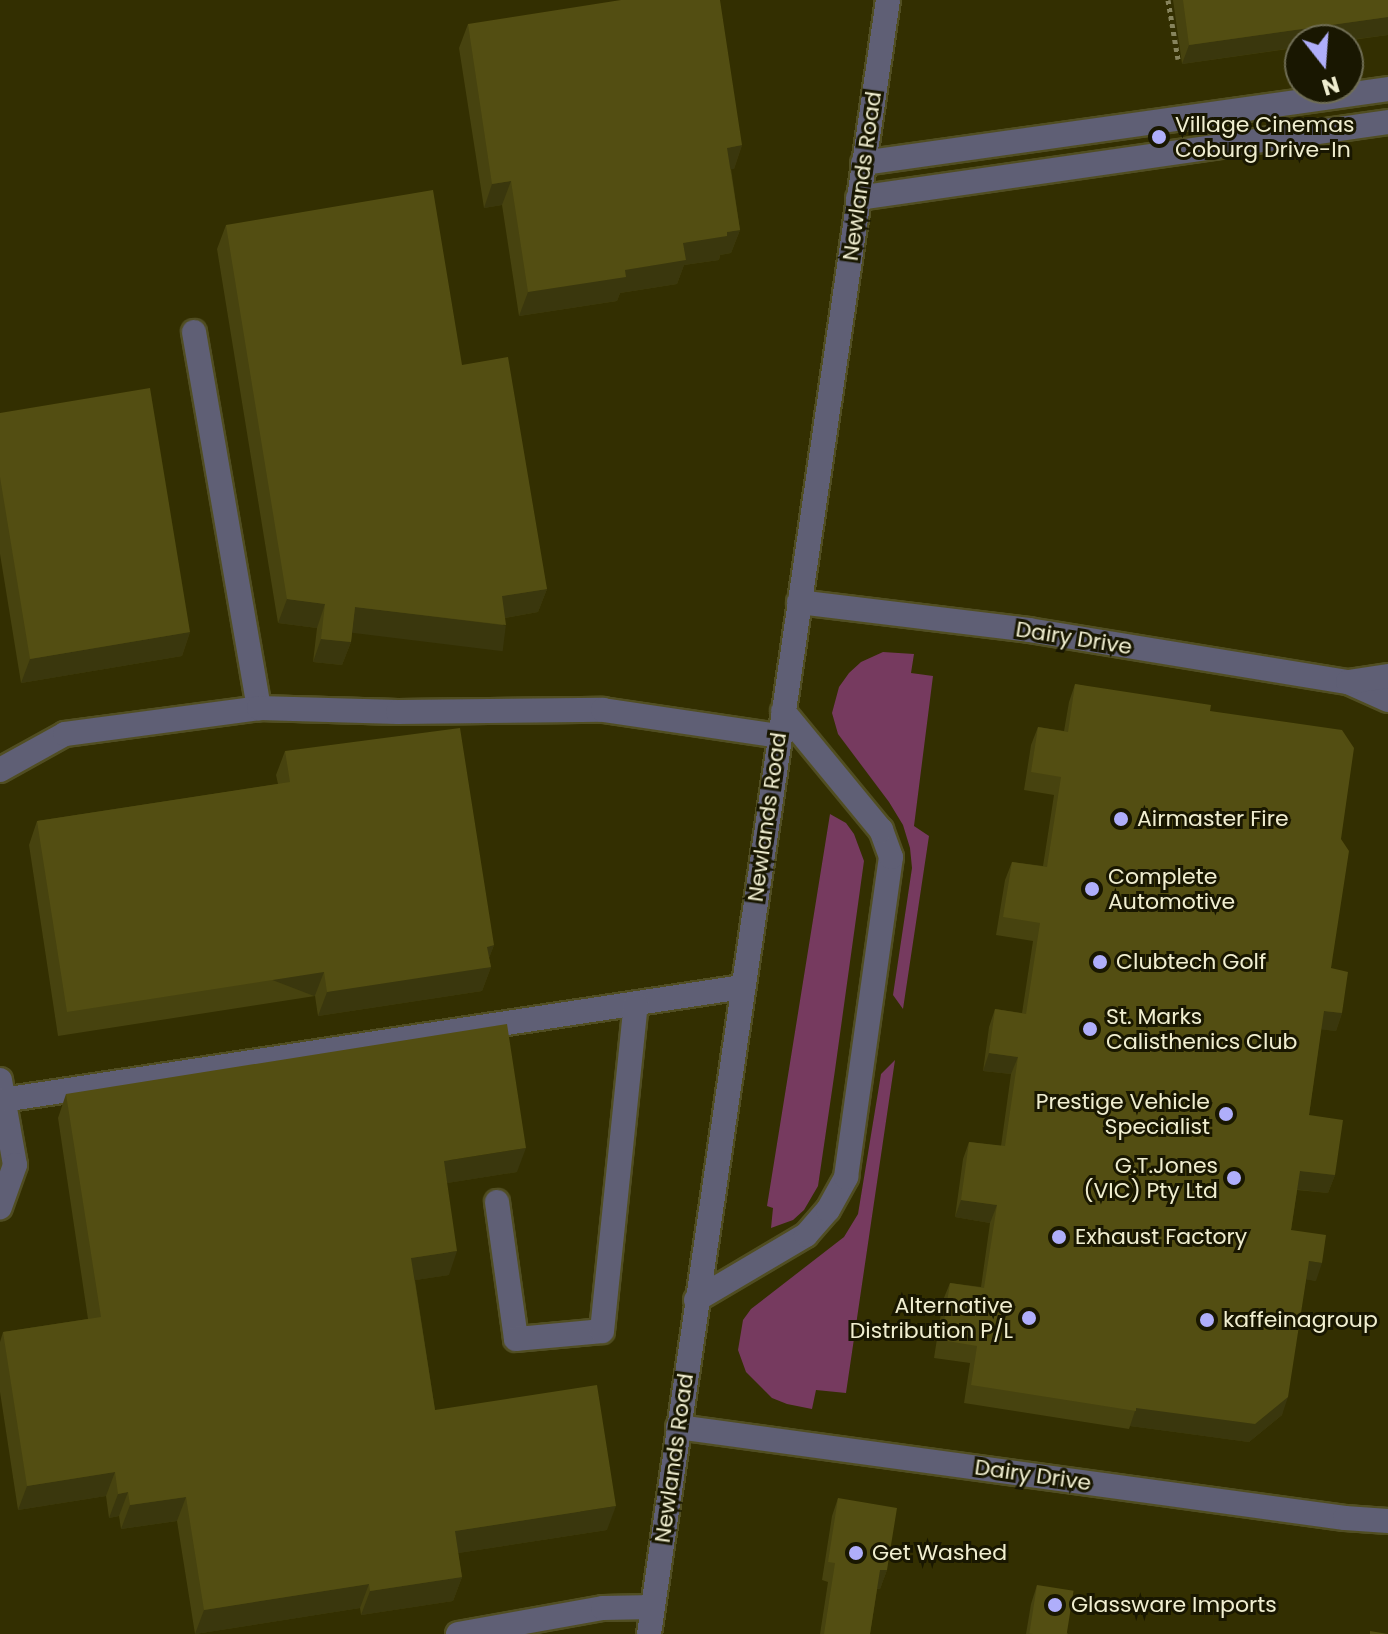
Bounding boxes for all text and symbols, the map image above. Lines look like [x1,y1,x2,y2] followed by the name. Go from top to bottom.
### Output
[1284,24,1364,104] north arrow
[1318,68,1343,103] text: N
[837,90,887,262] street label: Newlands Road
[1175,111,1354,162] place label: Village Cinemas Coburg Drive-In
[1150,128,1168,146] marker: Village Cinemas Coburg Drive-In
[1014,616,1134,660] street label: Dairy Drive
[742,731,792,903] street label: Newlands Road
[1137,806,1289,832] place label: Airmaster Fire
[1112,810,1130,828] marker: Airmaster Fire
[1108,863,1235,914] place label: Complete Automotive
[1083,880,1101,898] marker: Complete Automotive
[1116,949,1266,975] place label: Clubtech Golf
[1091,953,1109,971] marker: Clubtech Golf
[1106,1003,1297,1054] place label: St. Marks Calisthenics Club
[1081,1020,1099,1038] marker: St. Marks Calisthenics Club
[1036,1088,1210,1140] place label: Prestige Vehicle Specialist
[1217,1105,1235,1123] marker: Prestige Vehicle Specialist
[1083,1152,1218,1204] place label: G.T.Jones (VIC) Pty Ltd
[1225,1169,1243,1187] marker: G.T.Jones (VIC) Pty Ltd
[1075,1224,1247,1250] place label: Exhaust Factory
[1050,1228,1068,1246] marker: Exhaust Factory
[850,1292,1013,1344] place label: Alternative Distribution P/L
[1223,1307,1378,1333] place label: kaffeinagroup
[1020,1309,1038,1327] marker: Alternative Distribution P/L
[1198,1311,1216,1329] marker: kaffeinagroup
[649,1372,699,1544] street label: Newlands Road
[973,1454,1093,1496] street label: Dairy Drive
[872,1540,1007,1566] place label: Get Washed
[847,1544,865,1562] marker: Get Washed
[1071,1592,1277,1618] place label: Glassware Imports
[1046,1596,1064,1614] marker: Glassware Imports

